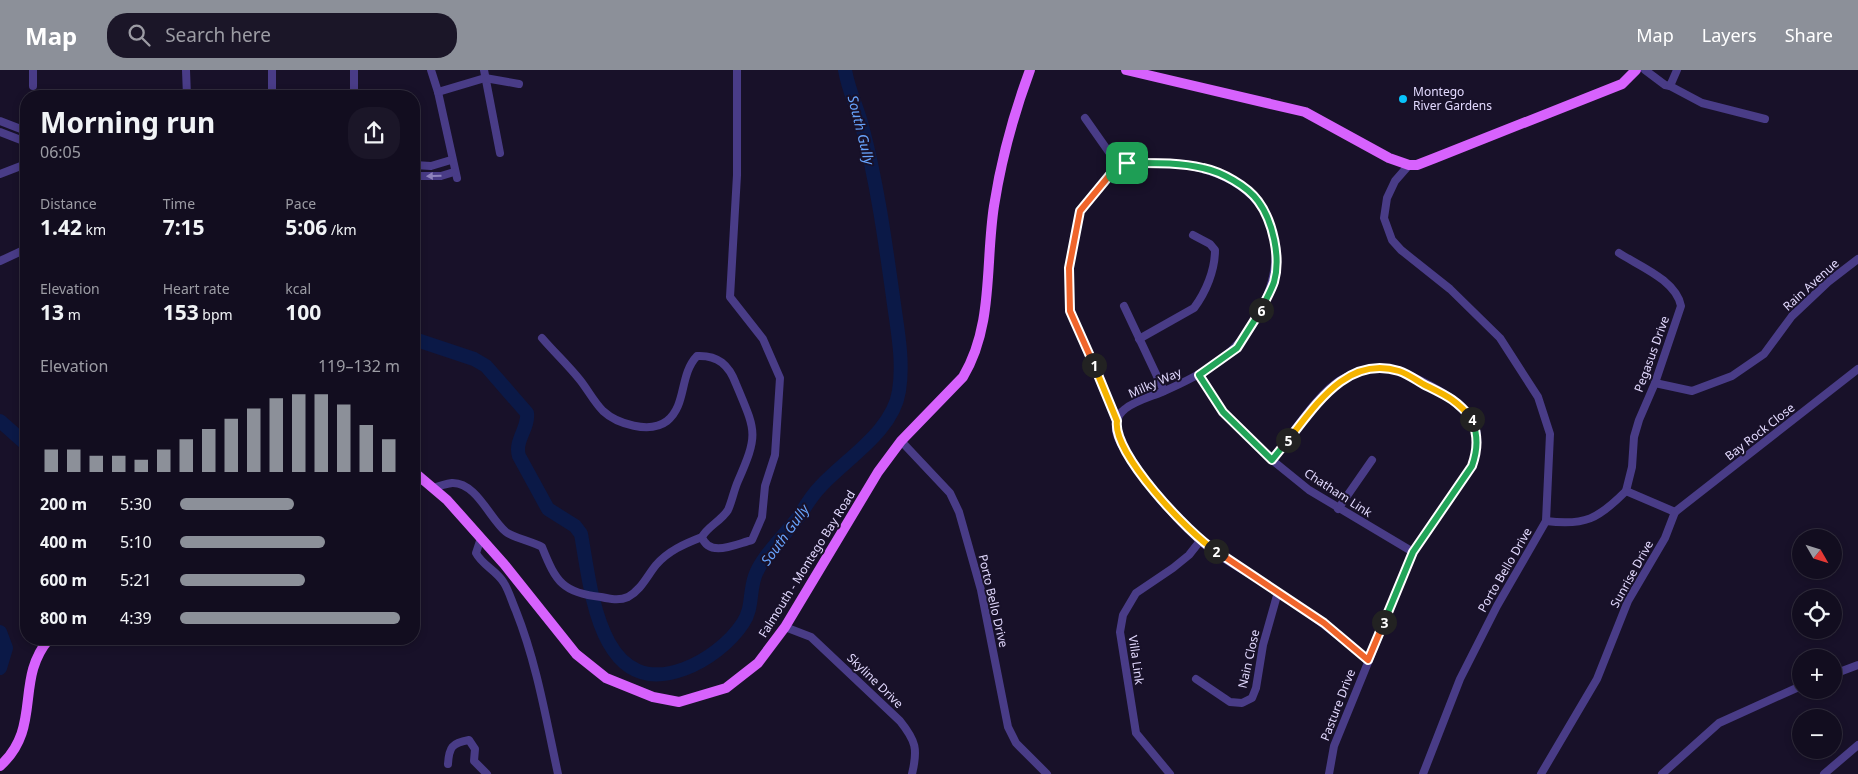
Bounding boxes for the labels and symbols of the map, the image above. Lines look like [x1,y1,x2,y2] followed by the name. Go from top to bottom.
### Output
[1413,83,1492,114] place label: Montego River Gardens
[844,93,880,168] water label: South Gully
[1397,93,1409,105] marker: Montego River Gardens
[1106,142,1148,184] pin
[426,172,442,180] one-way arrow
[1779,255,1843,314] street label: Rain Avenue
[1248,298,1274,322] pin: 6
[1630,313,1673,394] street label: Pegasus Drive
[1082,352,1106,378] pin: 1
[1126,363,1185,402] street label: Milky Way
[1721,399,1798,464] street label: Bay Rock Close
[1460,406,1484,432] pin: 4
[1276,428,1300,452] pin: 5
[1301,464,1376,521] street label: Chatham Link
[754,487,859,641] street label: Falmouth - Montego Bay Road
[756,499,814,569] water label: South Gully
[1473,524,1536,615] street label: Porto Bello Drive
[1792,529,1842,579] north arrow
[1606,537,1657,611] street label: Sunrise Drive
[1204,538,1228,564] pin: 2
[975,553,1013,649] street label: Porto Bello Drive
[1372,610,1396,634] pin: 3
[1233,628,1264,690] street label: Nain Close
[1125,634,1148,686] street label: Villa Link
[843,649,907,712] street label: Skyline Drive
[1316,666,1359,743] street label: Pasture Drive

